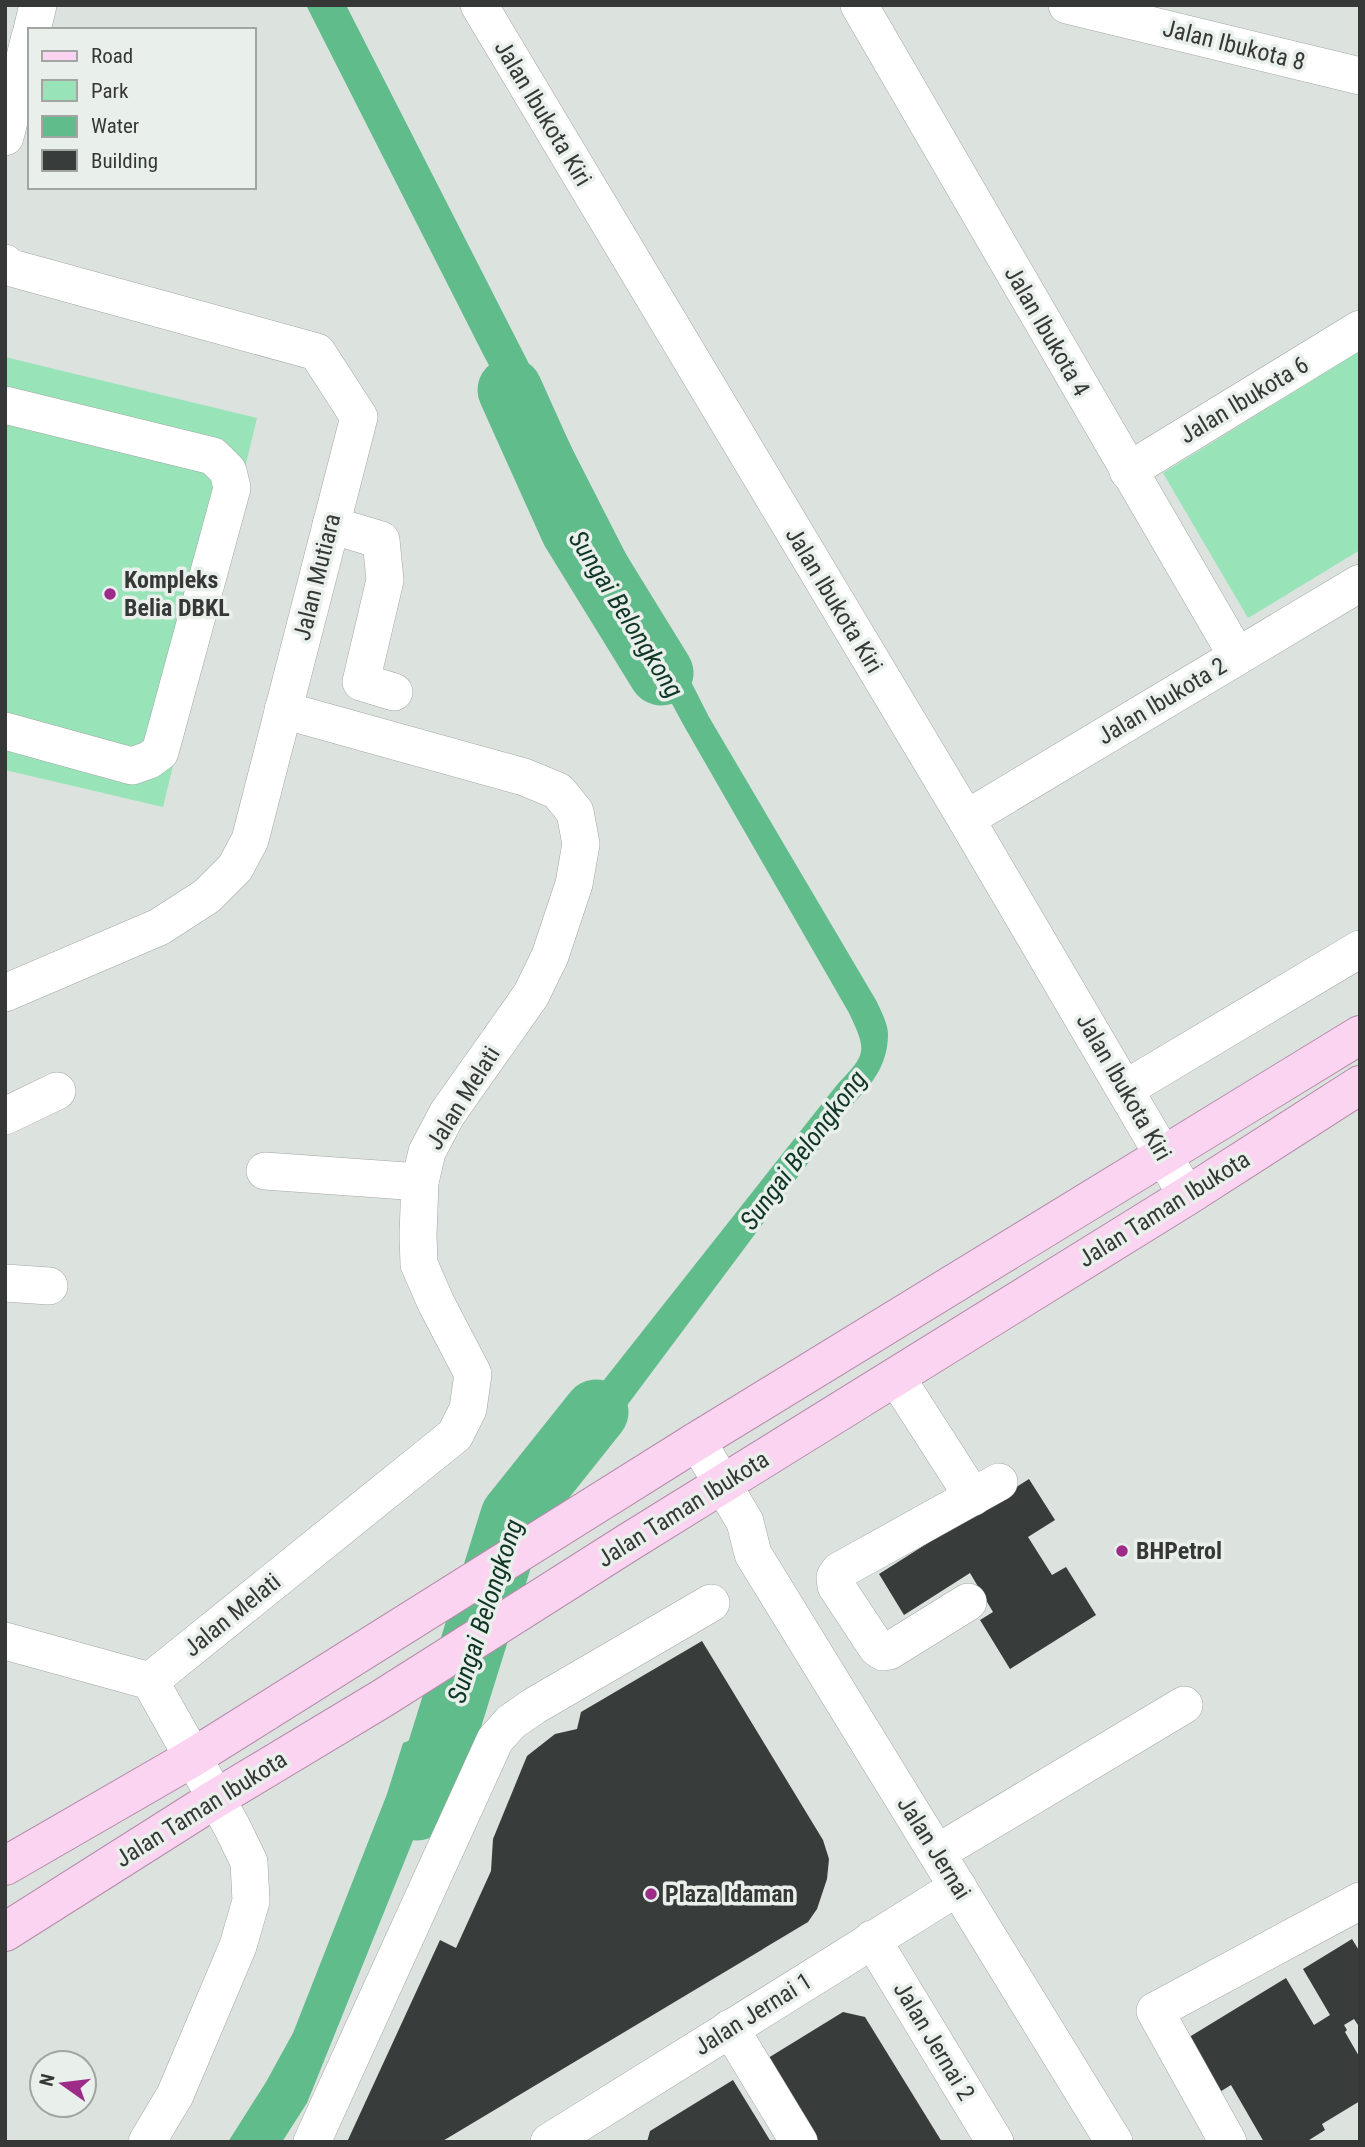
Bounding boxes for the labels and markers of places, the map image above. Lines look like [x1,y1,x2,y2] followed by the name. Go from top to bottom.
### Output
[124,566,230,622] place label: Kompleks Belia DBKL
[102,586,118,602] marker: Kompleks Belia DBKL
[1136,1537,1222,1565] place label: BHPetrol
[1114,1543,1130,1559] marker: BHPetrol
[665,1880,794,1908] place label: Plaza Idaman
[643,1886,659,1902] marker: Plaza Idaman

